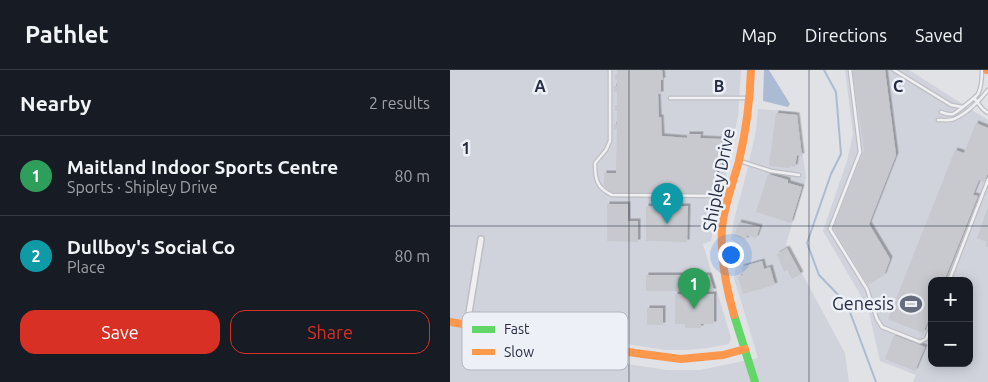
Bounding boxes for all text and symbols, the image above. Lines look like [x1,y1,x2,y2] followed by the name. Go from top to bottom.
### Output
[25,21,109,48] text: Pathlet
[741,25,777,45] text: Map
[805,25,887,45] text: Directions
[915,25,963,45] text: Saved
[534,77,546,95] text: A
[714,77,724,95] text: B
[893,77,903,95] text: C
[20,91,91,115] text: Nearby
[369,94,430,112] text: 2 results
[698,127,738,233] street label: Shipley Drive
[461,139,471,157] text: 1
[67,156,338,178] text: Maitland Indoor Sports Centre
[31,167,41,185] text: 1
[394,167,430,185] text: 80 m
[67,178,218,196] text: Sports · Shipley Drive
[651,183,683,224] pin: 2
[67,236,235,258] text: Dullboy's Social Co
[718,242,744,268] your location
[31,247,41,265] text: 2
[394,247,430,265] text: 80 m
[67,258,105,276] text: Place
[678,268,710,309] pin: 1
[928,277,973,367] map controls
[928,277,973,322] button: +
[898,291,924,317] sports icon: Genesis
[832,293,894,313] place label: Genesis
[20,310,220,354] button: Save
[230,310,430,354] button: Share
[462,312,628,370] legend
[504,321,530,337] text: Fast
[928,322,973,367] button: −
[504,344,534,360] text: Slow

